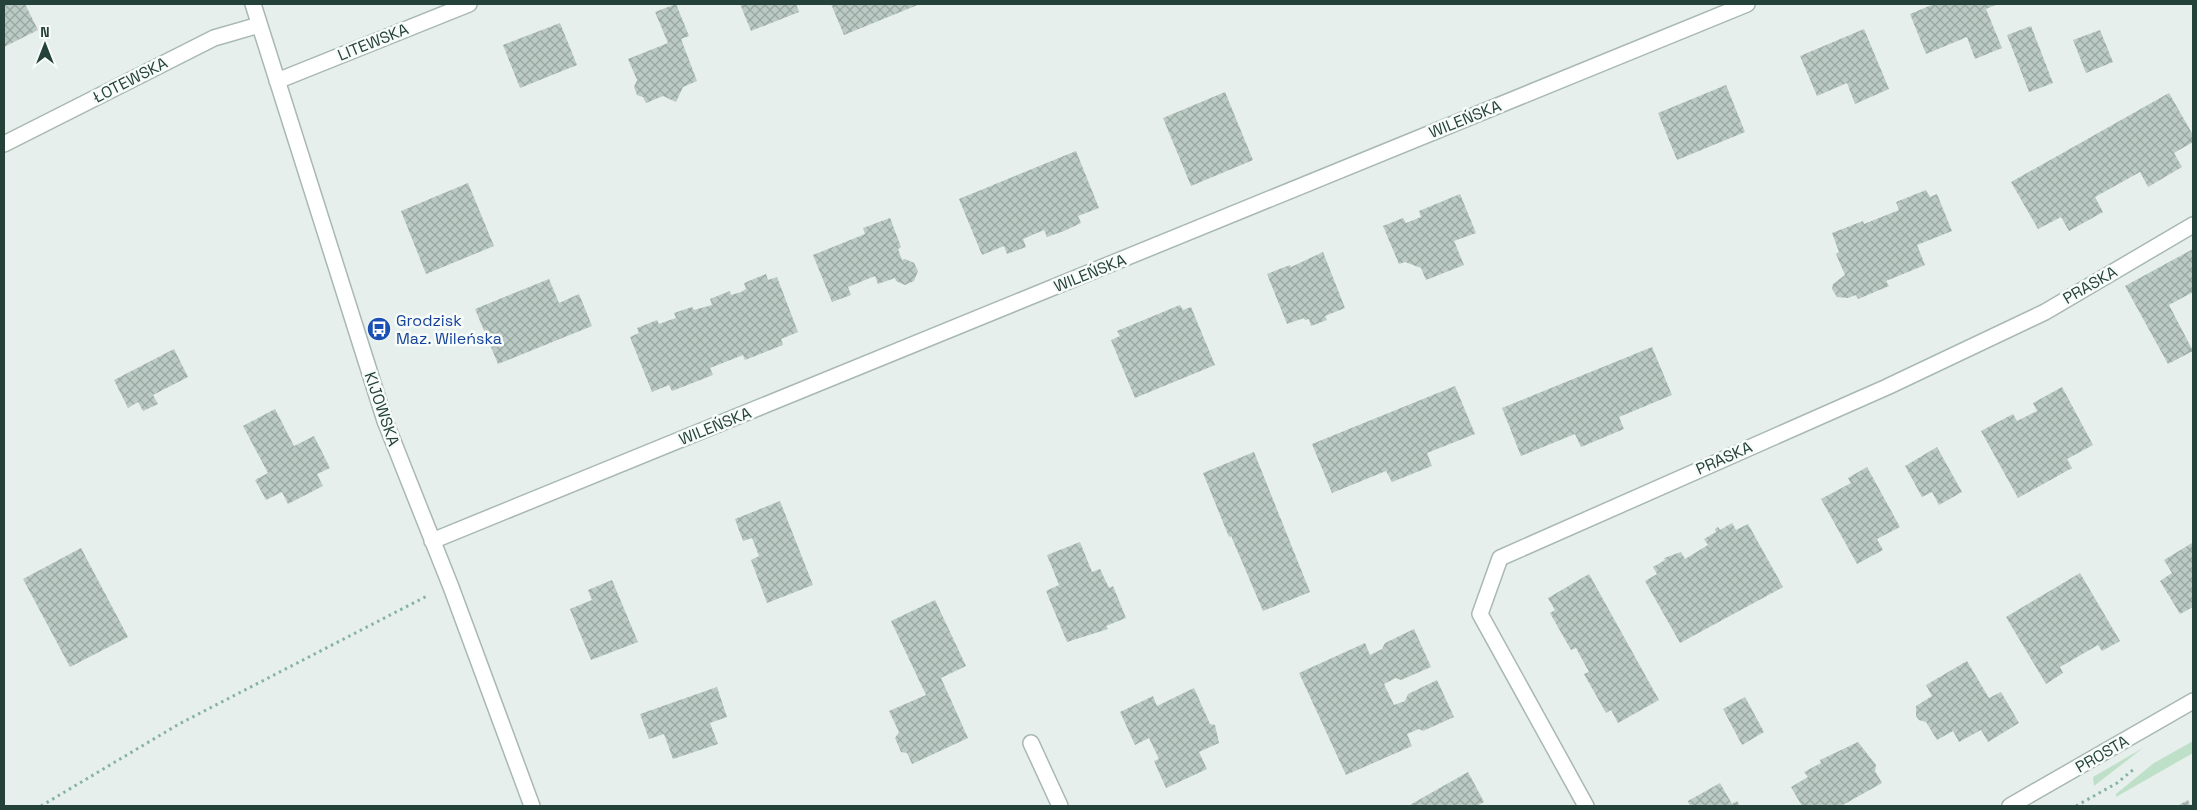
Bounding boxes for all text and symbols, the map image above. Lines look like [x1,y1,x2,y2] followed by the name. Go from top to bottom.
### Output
[334,18,412,66] street label: LITEWSKA
[20,20,70,70] north arrow
[40,23,50,41] text: N
[89,52,171,108] street label: ŁOTEWSKA
[1426,95,1504,143] street label: WILEŃSKA
[1051,249,1129,297] street label: WILEŃSKA
[2059,261,2121,309] street label: PRASKA
[396,310,502,349] place label: Grodzisk Maz. Wileńska
[366,316,392,342] bus stop icon: Grodzisk Maz. Wileńska
[360,369,404,449] street label: KIJOWSKA
[676,402,754,450] street label: WILEŃSKA
[1693,436,1755,480] street label: PRASKA
[2072,730,2132,778] street label: PROSTA

